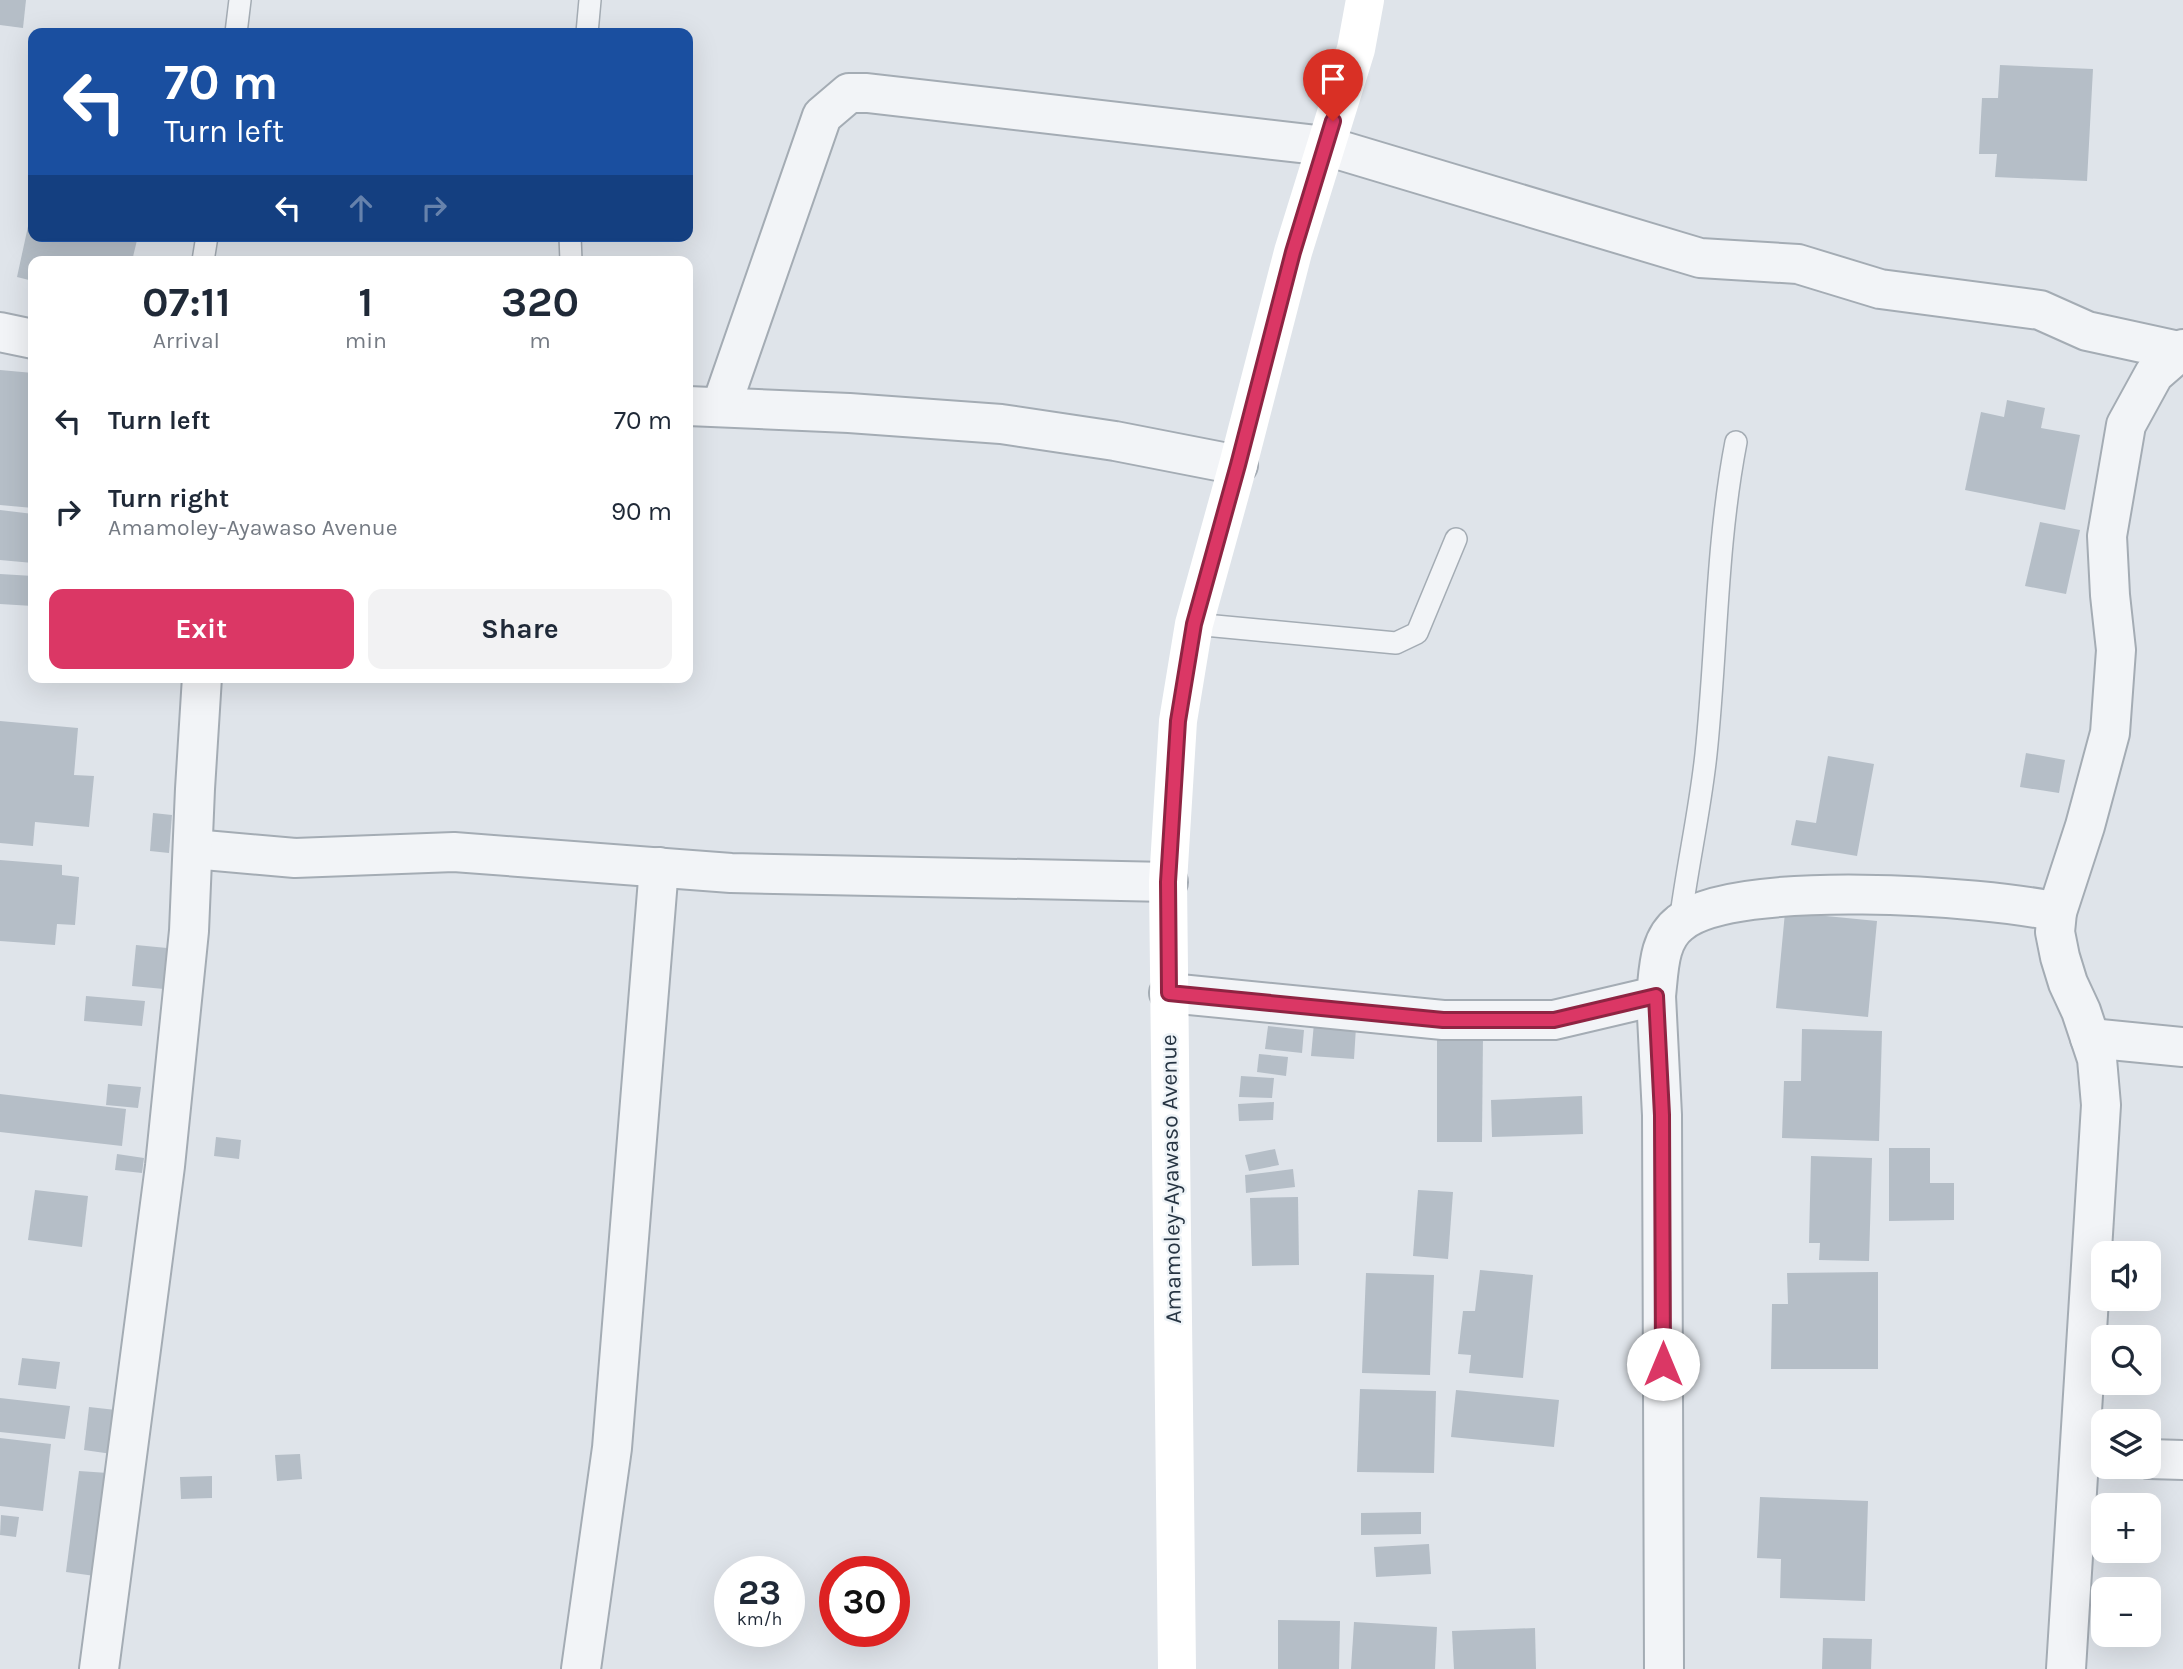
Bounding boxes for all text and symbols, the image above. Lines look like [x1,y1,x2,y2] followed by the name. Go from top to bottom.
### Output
[1303,49,1363,121] pin
[164,54,278,111] text: 70 m
[49,56,140,147] icon: left
[1314,60,1352,98] icon: arrive
[164,113,284,150] text: Turn left
[269,189,307,227] icon: left
[342,189,380,227] icon: ahead
[415,189,453,227] icon: right
[142,277,231,327] text: 07:11
[358,277,373,327] text: 1
[501,277,579,327] text: 320
[153,327,220,354] text: Arrival
[345,327,387,354] text: min
[529,327,551,354] text: m
[49,402,87,440] icon: left
[108,405,210,436] text: Turn left
[614,405,672,436] text: 70 m
[108,483,229,514] text: Turn right
[49,493,87,531] icon: right
[611,496,672,527] text: 90 m
[108,514,398,541] text: Amamoley-Ayawaso Avenue
[49,589,354,669] button: Exit
[368,589,672,669] button: Share
[1155,1034,1187,1324] street label: Amamoley-Ayawaso Avenue
[2091,1241,2161,1647] map controls
[2091,1241,2161,1311] button: sound
[2091,1325,2161,1395] button: search
[1626,1327,1700,1401] position arrow
[2091,1409,2161,1479] button: layers
[2091,1493,2161,1563] button: +
[819,1556,910,1647] speed limit sign: 30
[738,1572,781,1613] text: 23
[2091,1577,2161,1647] button: −
[737,1608,782,1630] text: km/h

